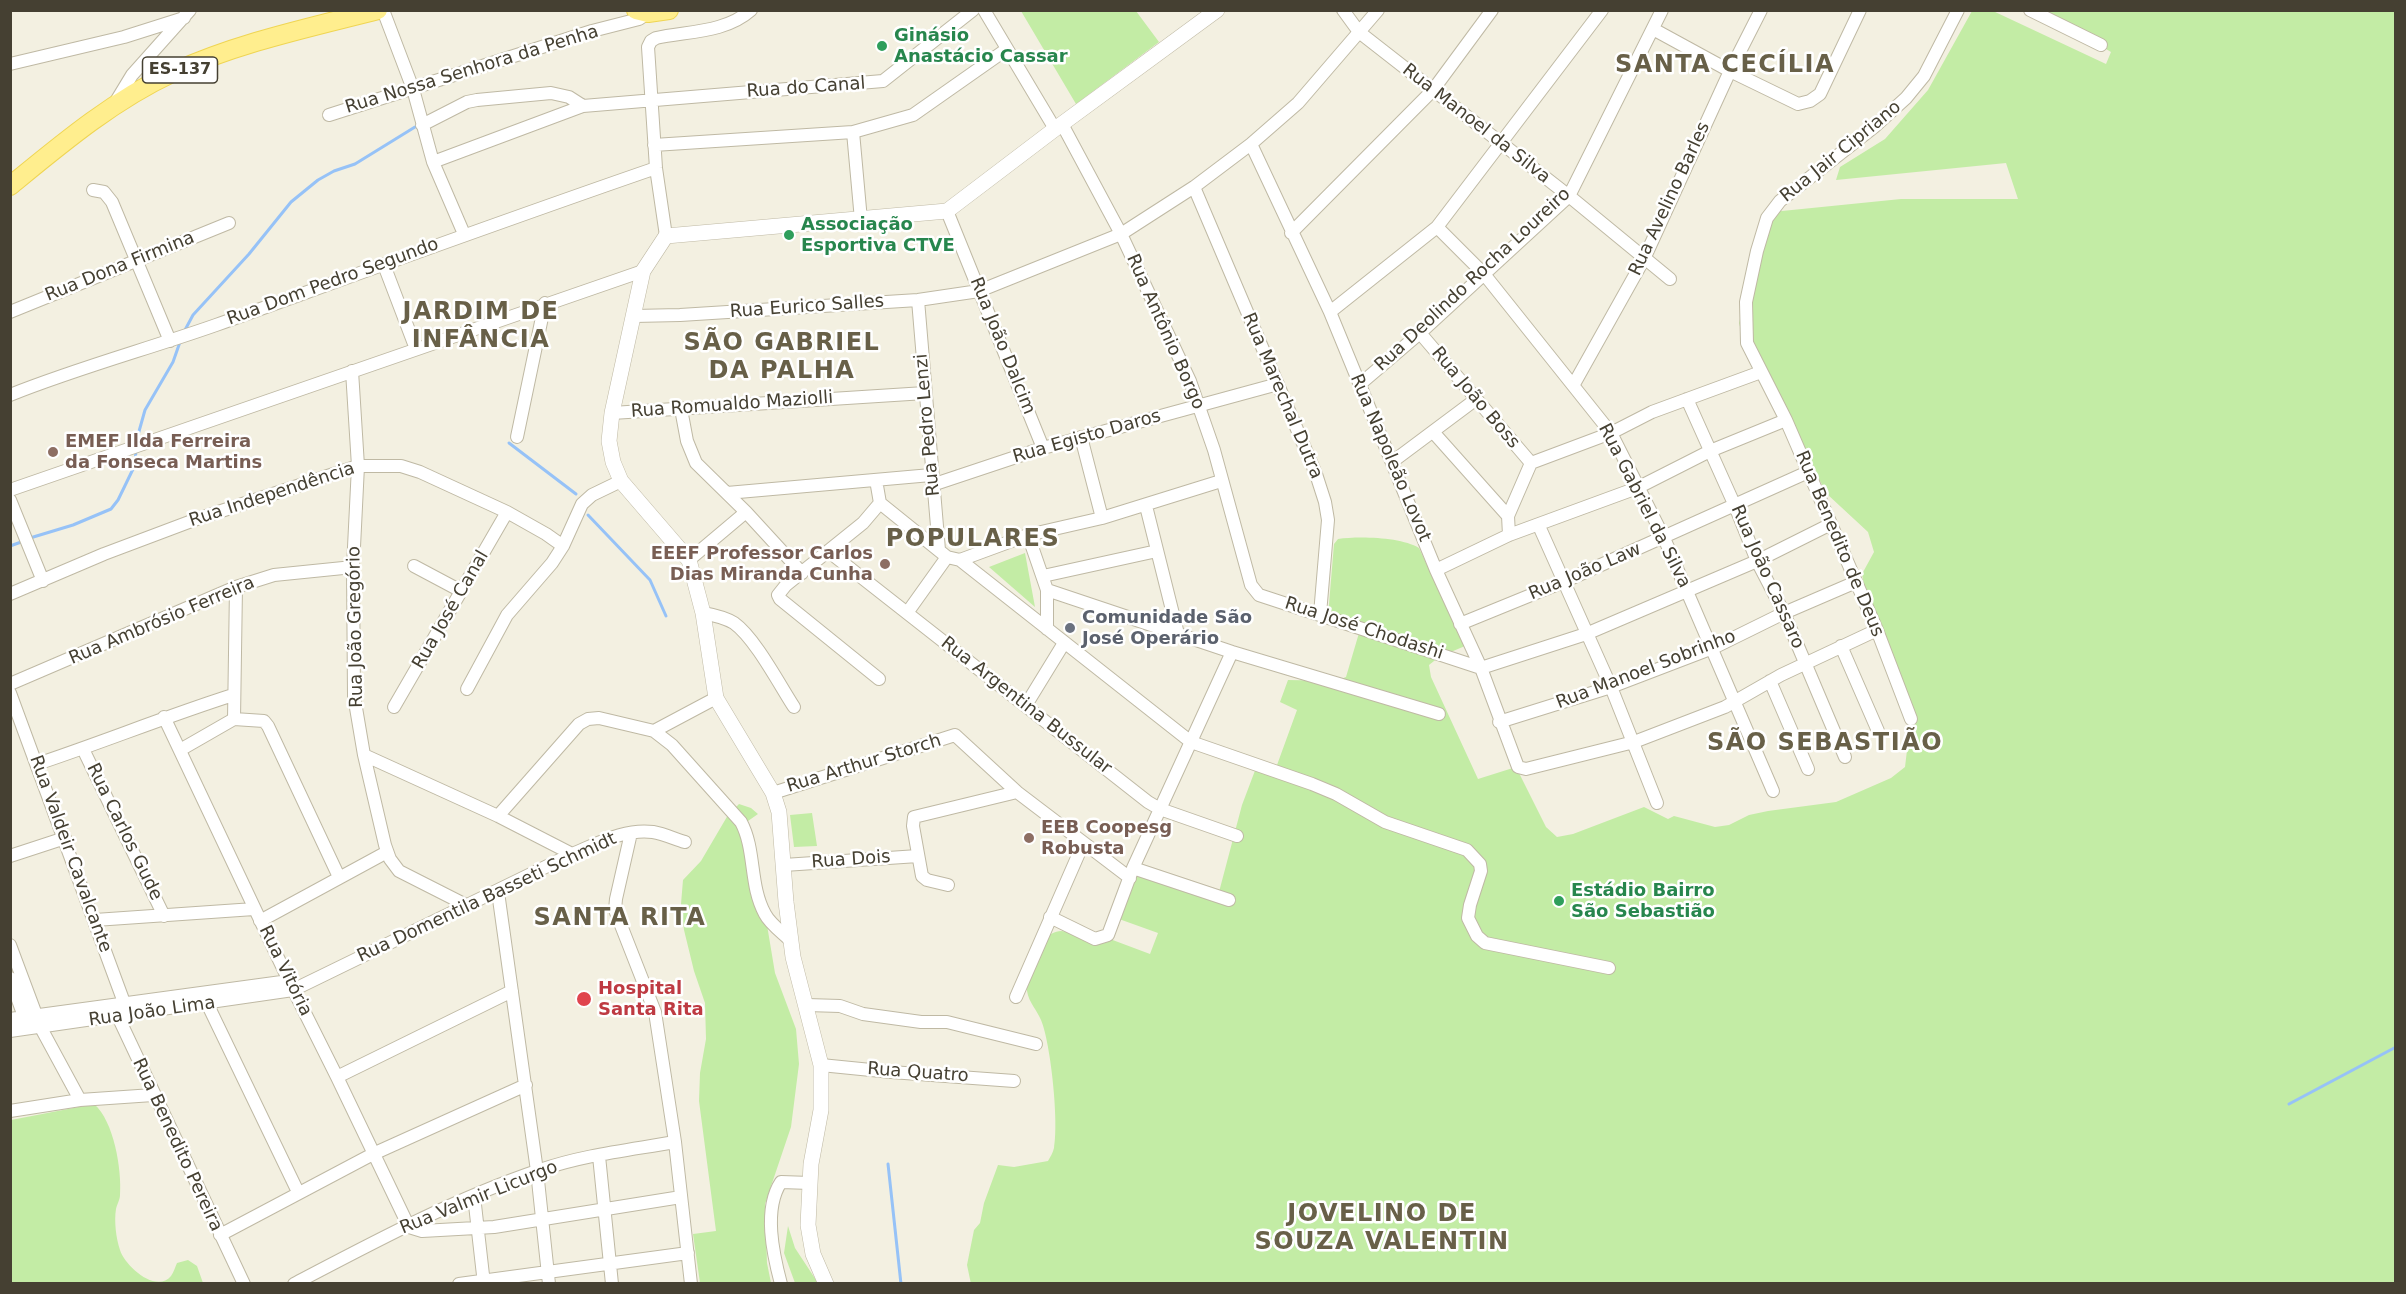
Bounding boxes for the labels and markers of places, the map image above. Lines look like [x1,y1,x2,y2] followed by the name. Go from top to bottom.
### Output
[894,25,1068,68] place label: Ginásio Anastácio Cassar
[875,39,889,53] marker: Ginásio Anastácio Cassar
[801,214,955,256] place label: Associação Esportiva CTVE
[782,228,796,242] marker: Associação Esportiva CTVE
[65,431,262,474] place label: EMEF Ilda Ferreira da Fonseca Martins
[46,445,60,459] marker: EMEF Ilda Ferreira da Fonseca Martins
[651,543,873,586] place label: EEEF Professor Carlos Dias Miranda Cunha
[878,557,892,571] marker: EEEF Professor Carlos Dias Miranda Cunha
[1082,607,1252,650] place label: Comunidade São José Operário
[1063,621,1077,635] marker: Comunidade São José Operário
[1041,817,1172,860] place label: EEB Coopesg Robusta
[1022,831,1036,845] marker: EEB Coopesg Robusta
[1571,880,1715,922] place label: Estádio Bairro São Sebastião
[1552,894,1566,908] marker: Estádio Bairro São Sebastião
[598,978,704,1020] place label: Hospital Santa Rita
[575,990,593,1008] marker: Hospital Santa Rita

